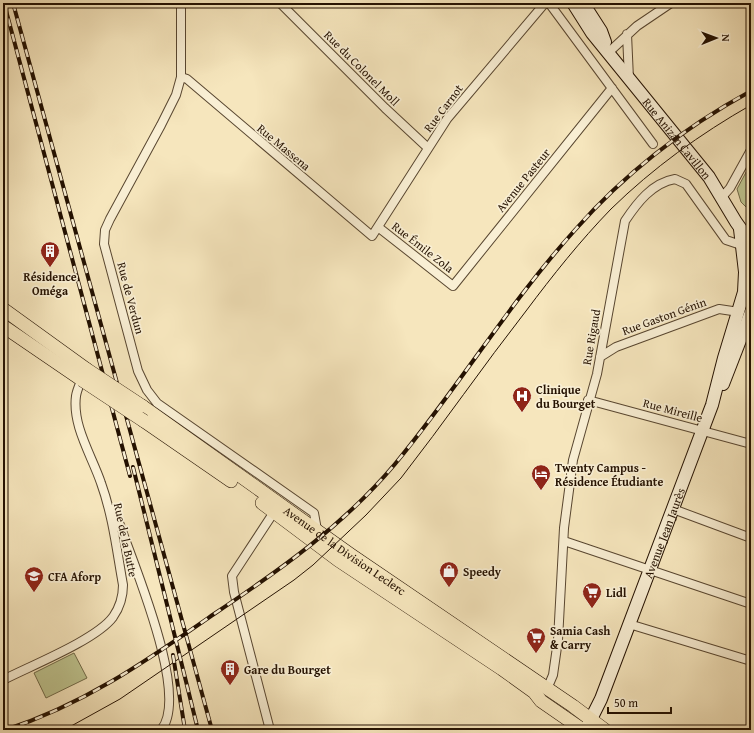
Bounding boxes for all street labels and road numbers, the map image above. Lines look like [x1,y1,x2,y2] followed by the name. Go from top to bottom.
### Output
[320,26,404,110] street label: Rue du Colonel Moll
[419,80,467,135] street label: Rue Carnot
[639,94,716,183] street label: Rue Anizan Cavillon
[254,120,315,175] street label: Rue Massena
[492,144,554,216] street label: Avenue Pasteur
[389,217,458,277] street label: Rue Émile Zola
[113,260,149,336] street label: Rue de Verdun
[620,293,709,339] street label: Rue Gaston Génin
[578,307,604,366] street label: Rue Rigaud
[641,394,705,426] street label: Rue Mireille
[639,485,689,580] street label: Avenue Jean Jaurès
[110,501,142,579] street label: Rue de la Butte
[281,501,410,599] street label: Avenue de la Division Leclerc

